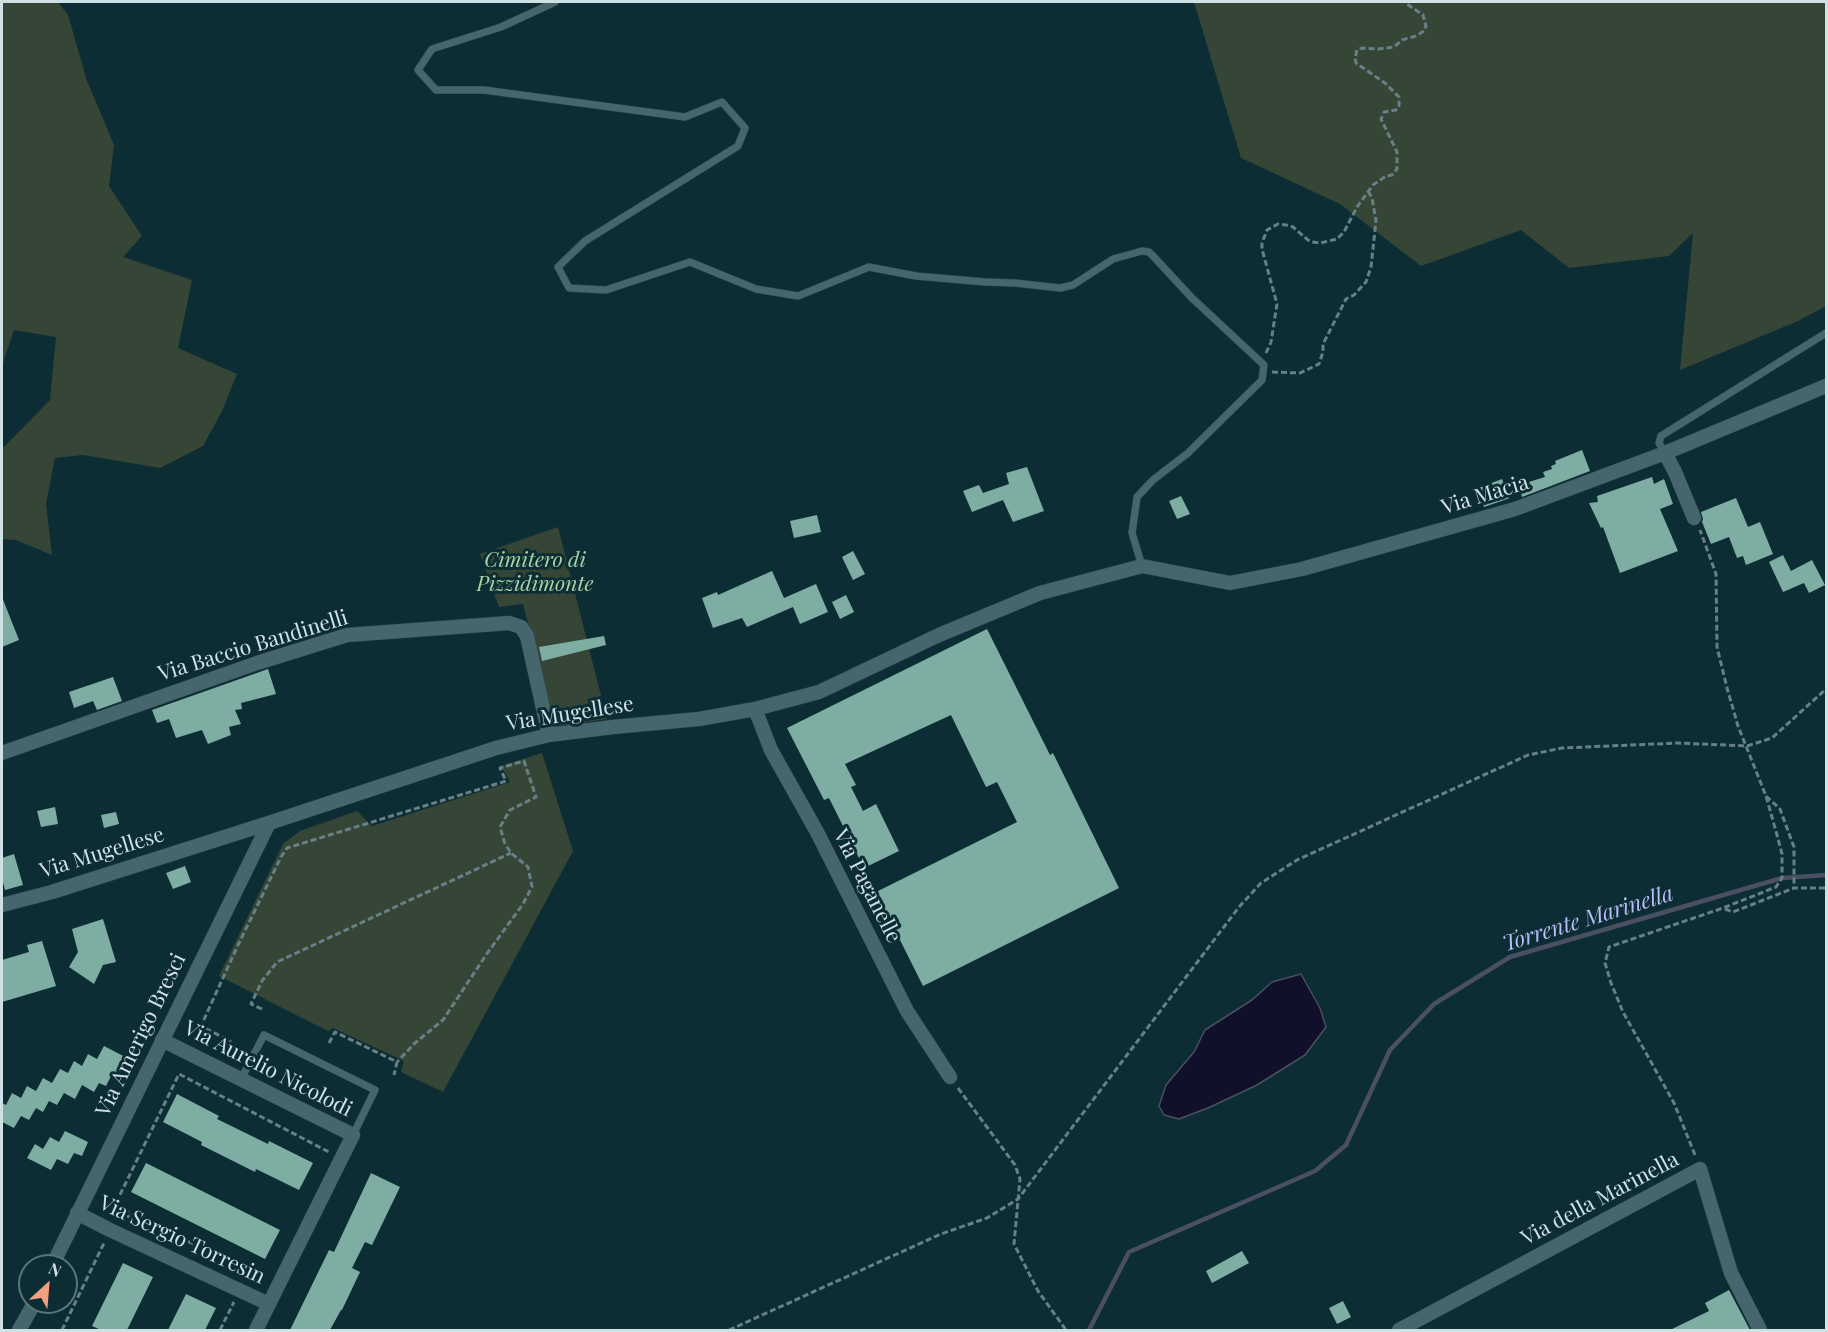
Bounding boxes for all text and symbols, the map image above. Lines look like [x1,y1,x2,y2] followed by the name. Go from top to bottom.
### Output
[1438,470,1532,520] street label: Via Macia
[477,547,593,597] park label: Cimitero di Pizzidimonte
[155,605,351,687] street label: Via Baccio Bandinelli
[504,691,636,737] street label: Via Mugellese
[37,822,167,884] street label: Via Mugellese
[828,825,906,947] street label: Via Paganelle
[1499,880,1677,958] water label: Torrente Marinella
[91,949,191,1121] street label: Via Amerigo Bresci
[180,1016,356,1122] street label: Via Aurelio Nicolodi
[1517,1147,1683,1251] street label: Via della Marinella
[95,1190,269,1290] street label: Via Sergio Torresin
[18,1254,78,1314] north arrow
[45,1257,65,1281] text: N

